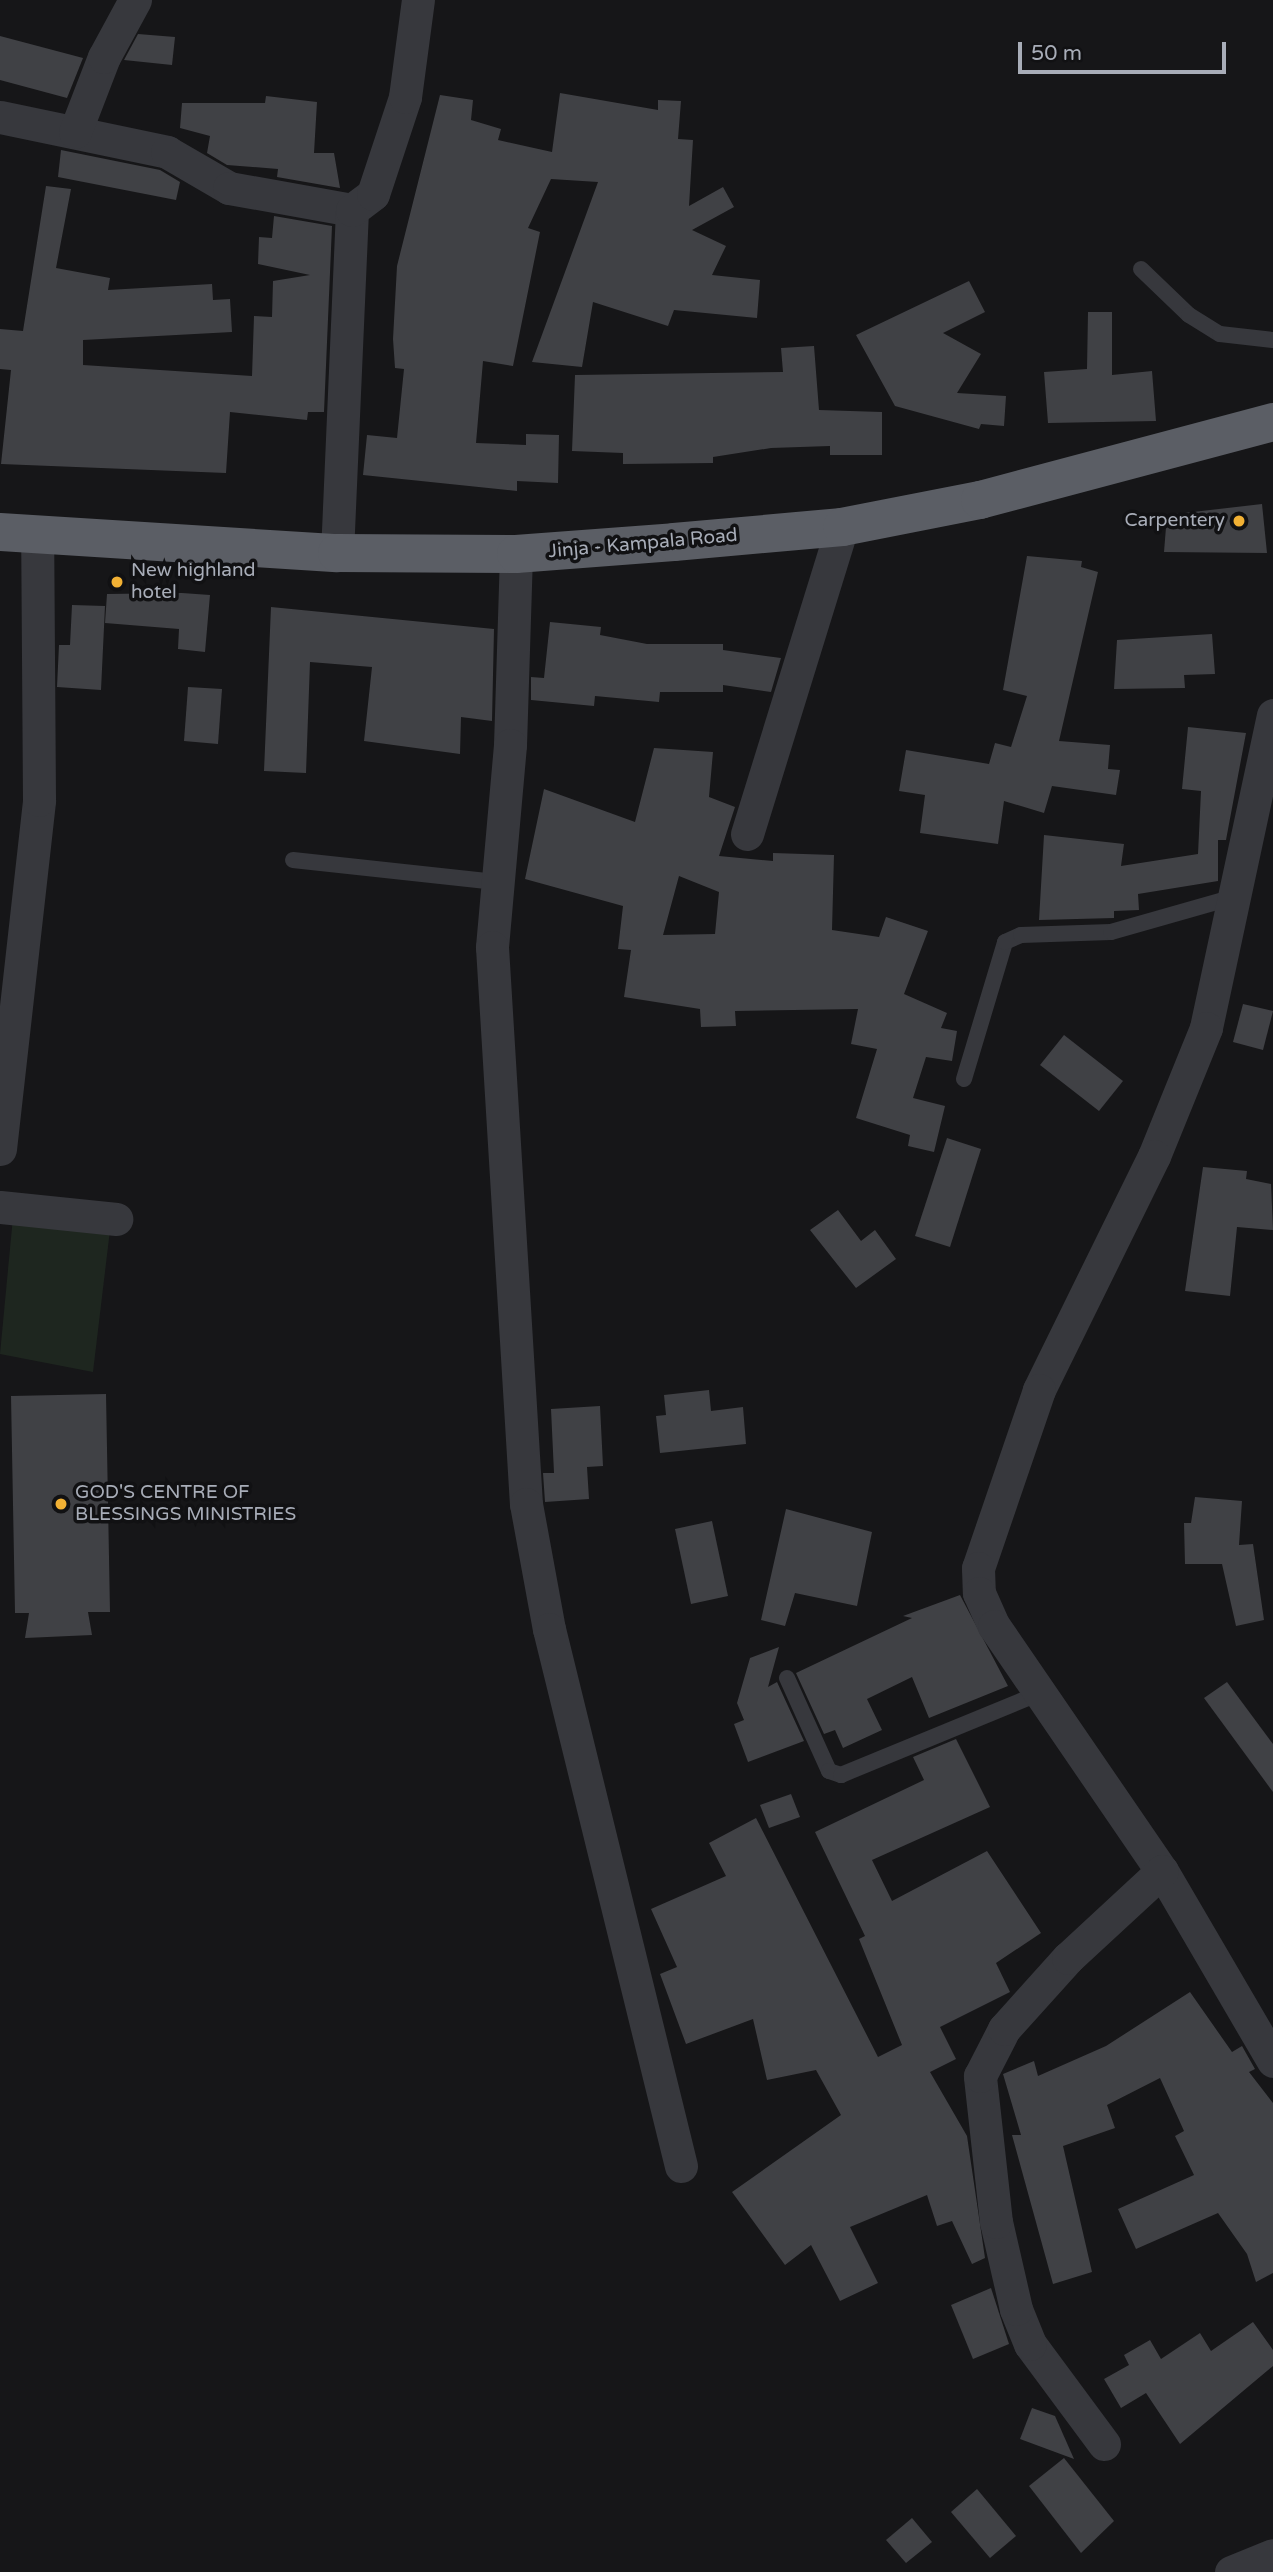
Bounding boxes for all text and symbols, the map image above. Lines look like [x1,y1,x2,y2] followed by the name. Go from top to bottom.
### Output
[1021,28,1229,72] scale bar
[1031,41,1082,66] text: 50 m
[1124,510,1225,532] place label: Carpentery
[1231,513,1247,529] marker: Carpentery
[547,524,739,564] street label: Jinja - Kampala Road
[131,560,255,604] place label: New highland hotel
[109,574,125,590] marker: New highland hotel
[75,1482,296,1526] place label: GOD'S CENTRE OF BLESSINGS MINISTRIES
[53,1496,69,1512] marker: GOD'S CENTRE OF BLESSINGS MINISTRIES

